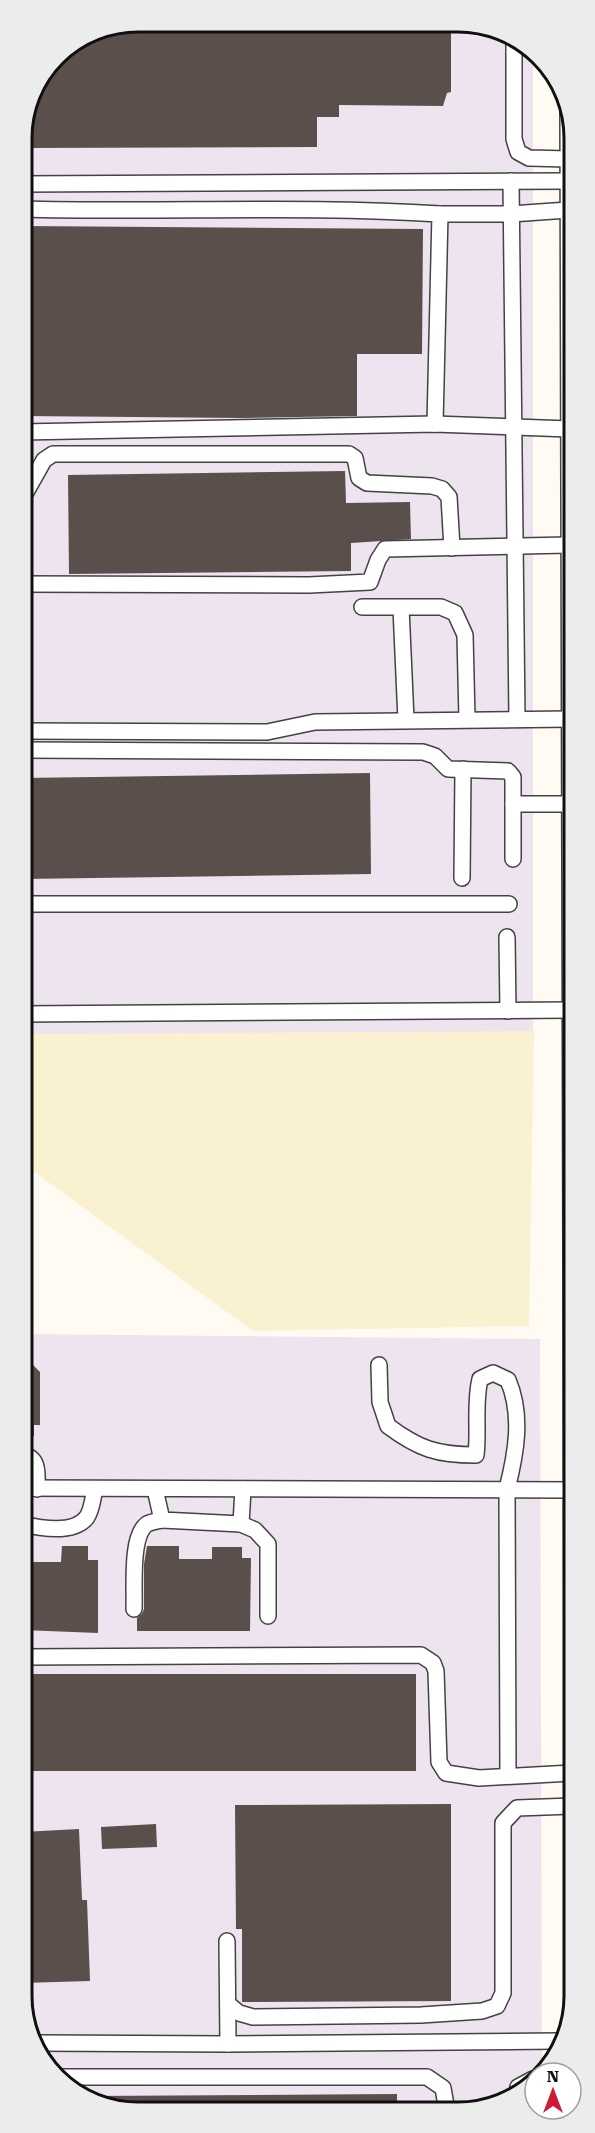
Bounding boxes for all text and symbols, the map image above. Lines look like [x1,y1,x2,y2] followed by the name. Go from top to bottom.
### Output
[523,2061,583,2121] north arrow
[547,2067,559,2086] text: N

